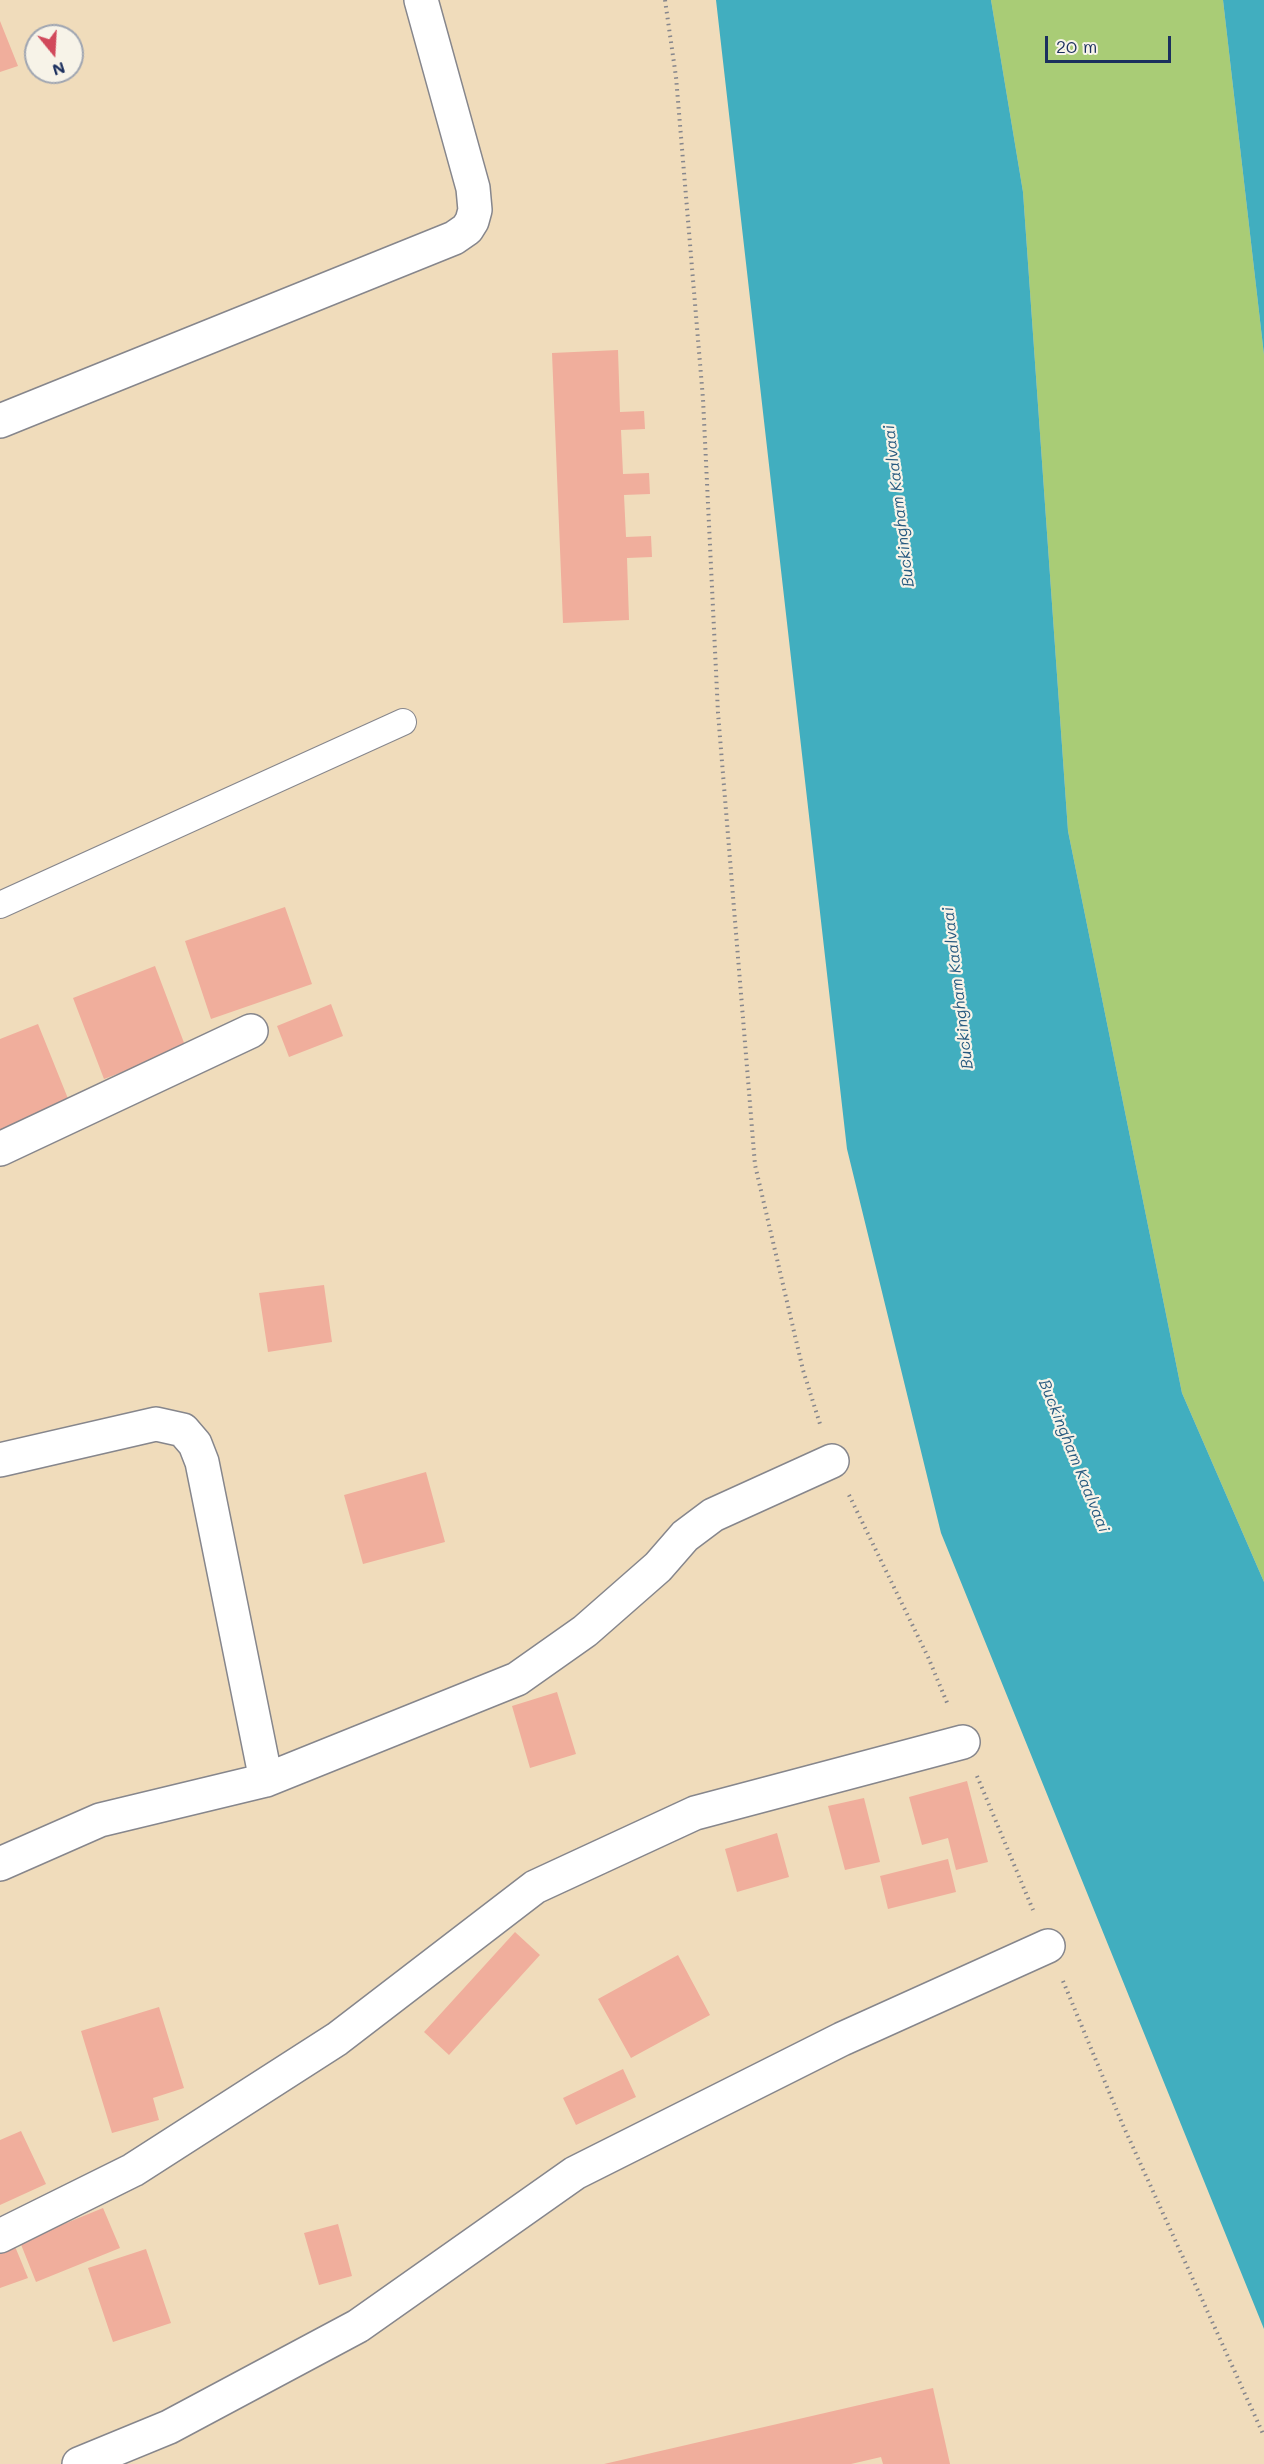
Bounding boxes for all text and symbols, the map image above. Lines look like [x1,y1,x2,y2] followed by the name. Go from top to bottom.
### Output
[24,24,84,84] north arrow
[1048,24,1174,62] scale bar
[1056,34,1097,58] text: 20 m
[50,58,68,82] text: N
[880,424,918,588] water label: Buckingham Kaalvaai
[939,906,977,1070] water label: Buckingham Kaalvaai
[1034,1377,1114,1535] water label: Buckingham Kaalvaai

